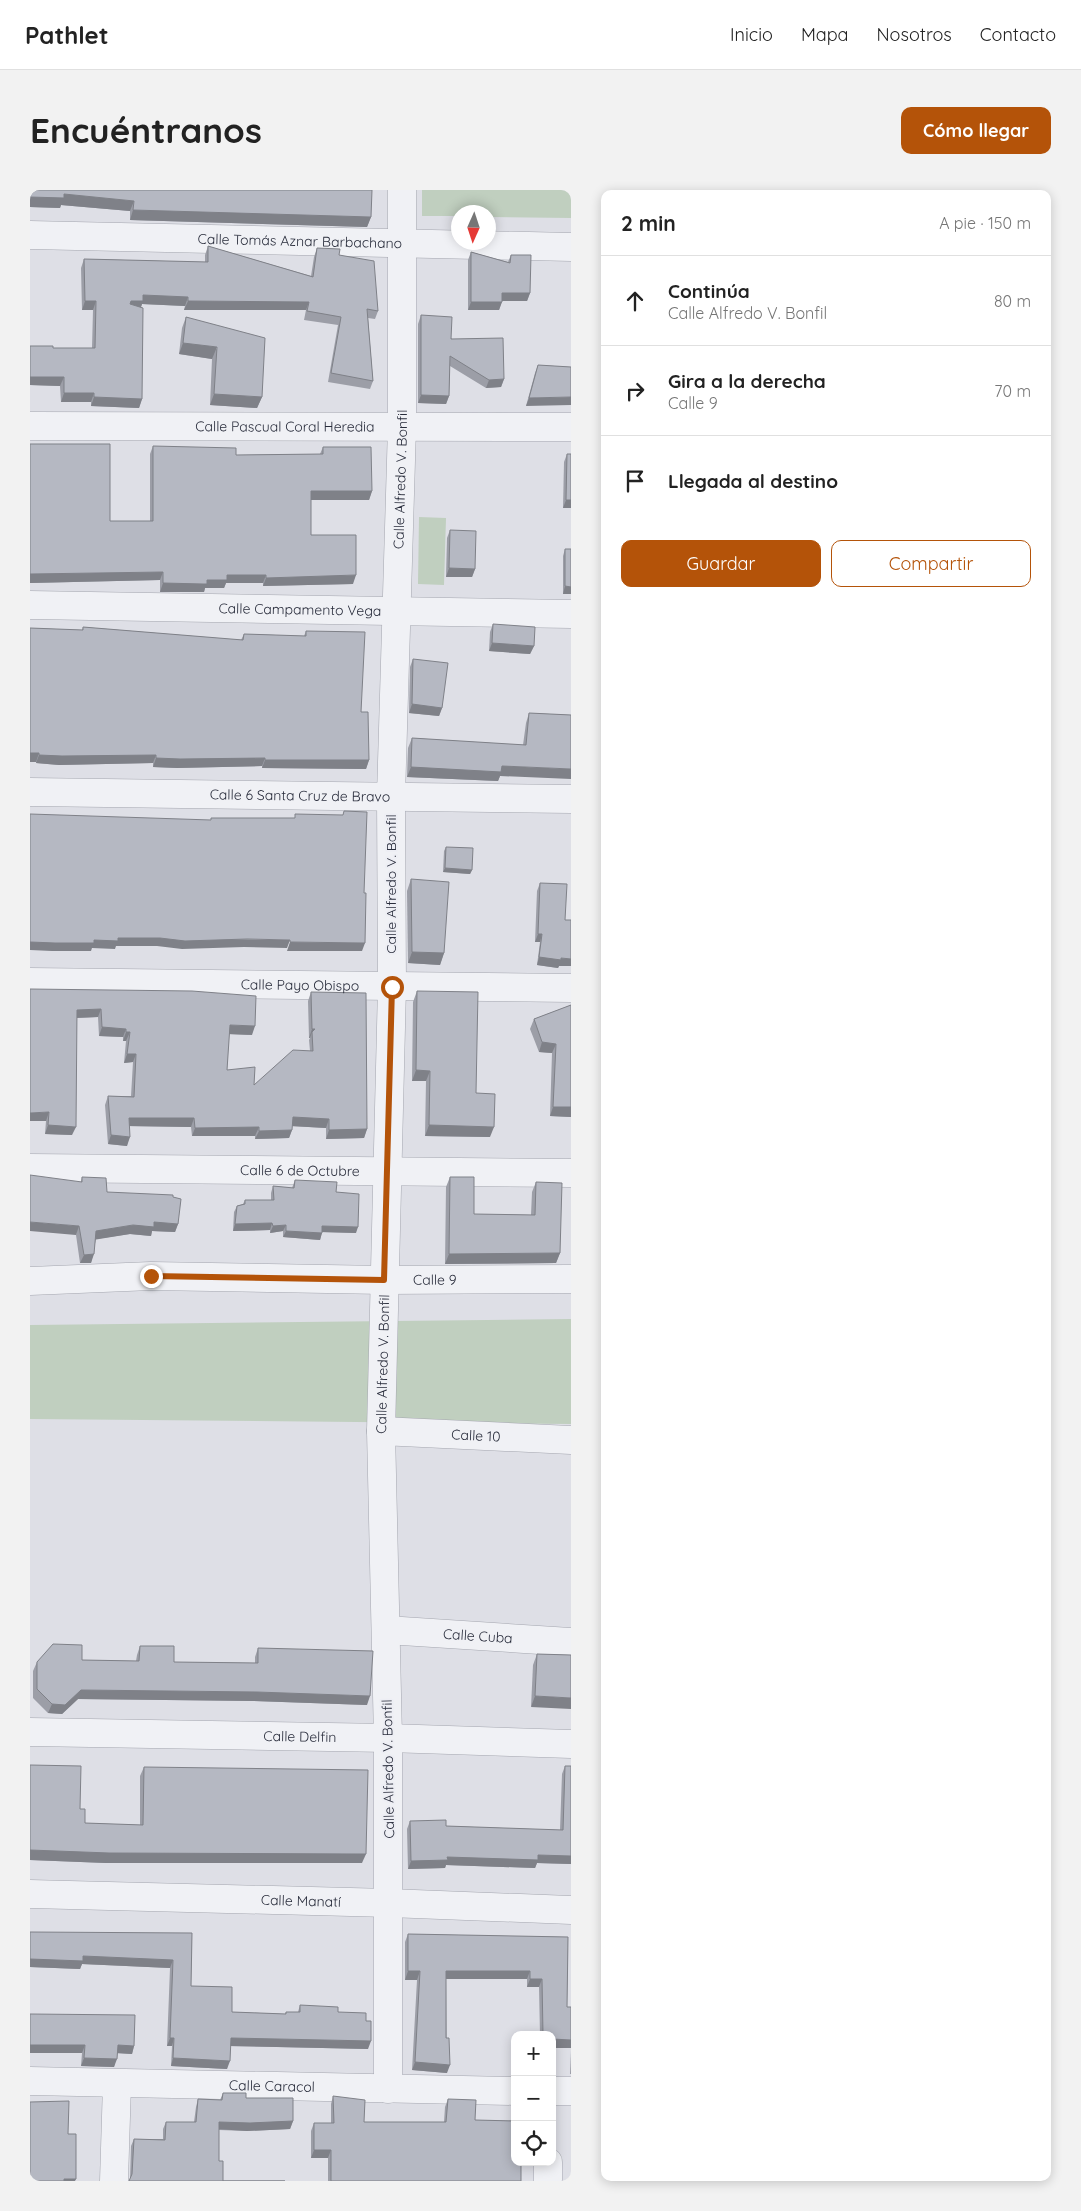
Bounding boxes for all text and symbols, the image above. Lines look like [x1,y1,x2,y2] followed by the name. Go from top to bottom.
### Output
[25,20,109,50] text: Pathlet
[730,23,773,46] text: Inicio
[801,23,849,46] text: Mapa
[877,23,952,46] text: Nosotros
[980,23,1056,46] text: Contacto
[901,107,1051,154] button: Cómo llegar
[30,108,262,152] text: Encuéntranos
[451,205,496,250] north arrow
[621,210,676,236] text: 2 min
[939,213,1031,233] text: A pie · 150 m
[198,230,402,252] street label: Calle Tomás Aznar Barbachano
[668,279,750,303] text: Continúa
[621,287,649,315] icon: ahead
[994,291,1031,311] text: 80 m
[668,303,827,323] text: Calle Alfredo V. Bonfil
[668,369,826,393] text: Gira a la derecha
[621,377,649,405] icon: right
[994,381,1031,401] text: 70 m
[668,393,718,413] text: Calle 9
[389,410,411,549] street label: Calle Alfredo V. Bonfil
[195,417,375,436] street label: Calle Pascual Coral Heredia
[621,467,649,495] icon: arrive
[668,469,838,493] text: Llegada al destino
[621,540,821,587] button: Guardar
[831,540,1031,587] button: Compartir
[218,599,382,620] street label: Calle Campamento Vega
[210,785,390,806] street label: Calle 6 Santa Cruz de Bravo
[382,814,400,954] street label: Calle Alfredo V. Bonfil
[241,975,359,995] street label: Calle Payo Obispo
[381,976,404,999] route start
[240,1161,360,1180] street label: Calle 6 de Octubre
[140,1265,163,1288] route end
[413,1271,457,1289] street label: Calle 9
[372,1294,393,1434] street label: Calle Alfredo V. Bonfil
[451,1425,501,1446] street label: Calle 10
[442,1625,513,1647] street label: Calle Cuba
[378,1699,398,1839] street label: Calle Alfredo V. Bonfil
[263,1727,337,1746] street label: Calle Delfin
[261,1891,341,1911] street label: Calle Manatí
[511,2031,556,2166] map controls
[511,2031,556,2076] button: +
[229,2076,315,2096] street label: Calle Caracol
[511,2076,556,2121] button: −
[511,2121,556,2166] button: locate

